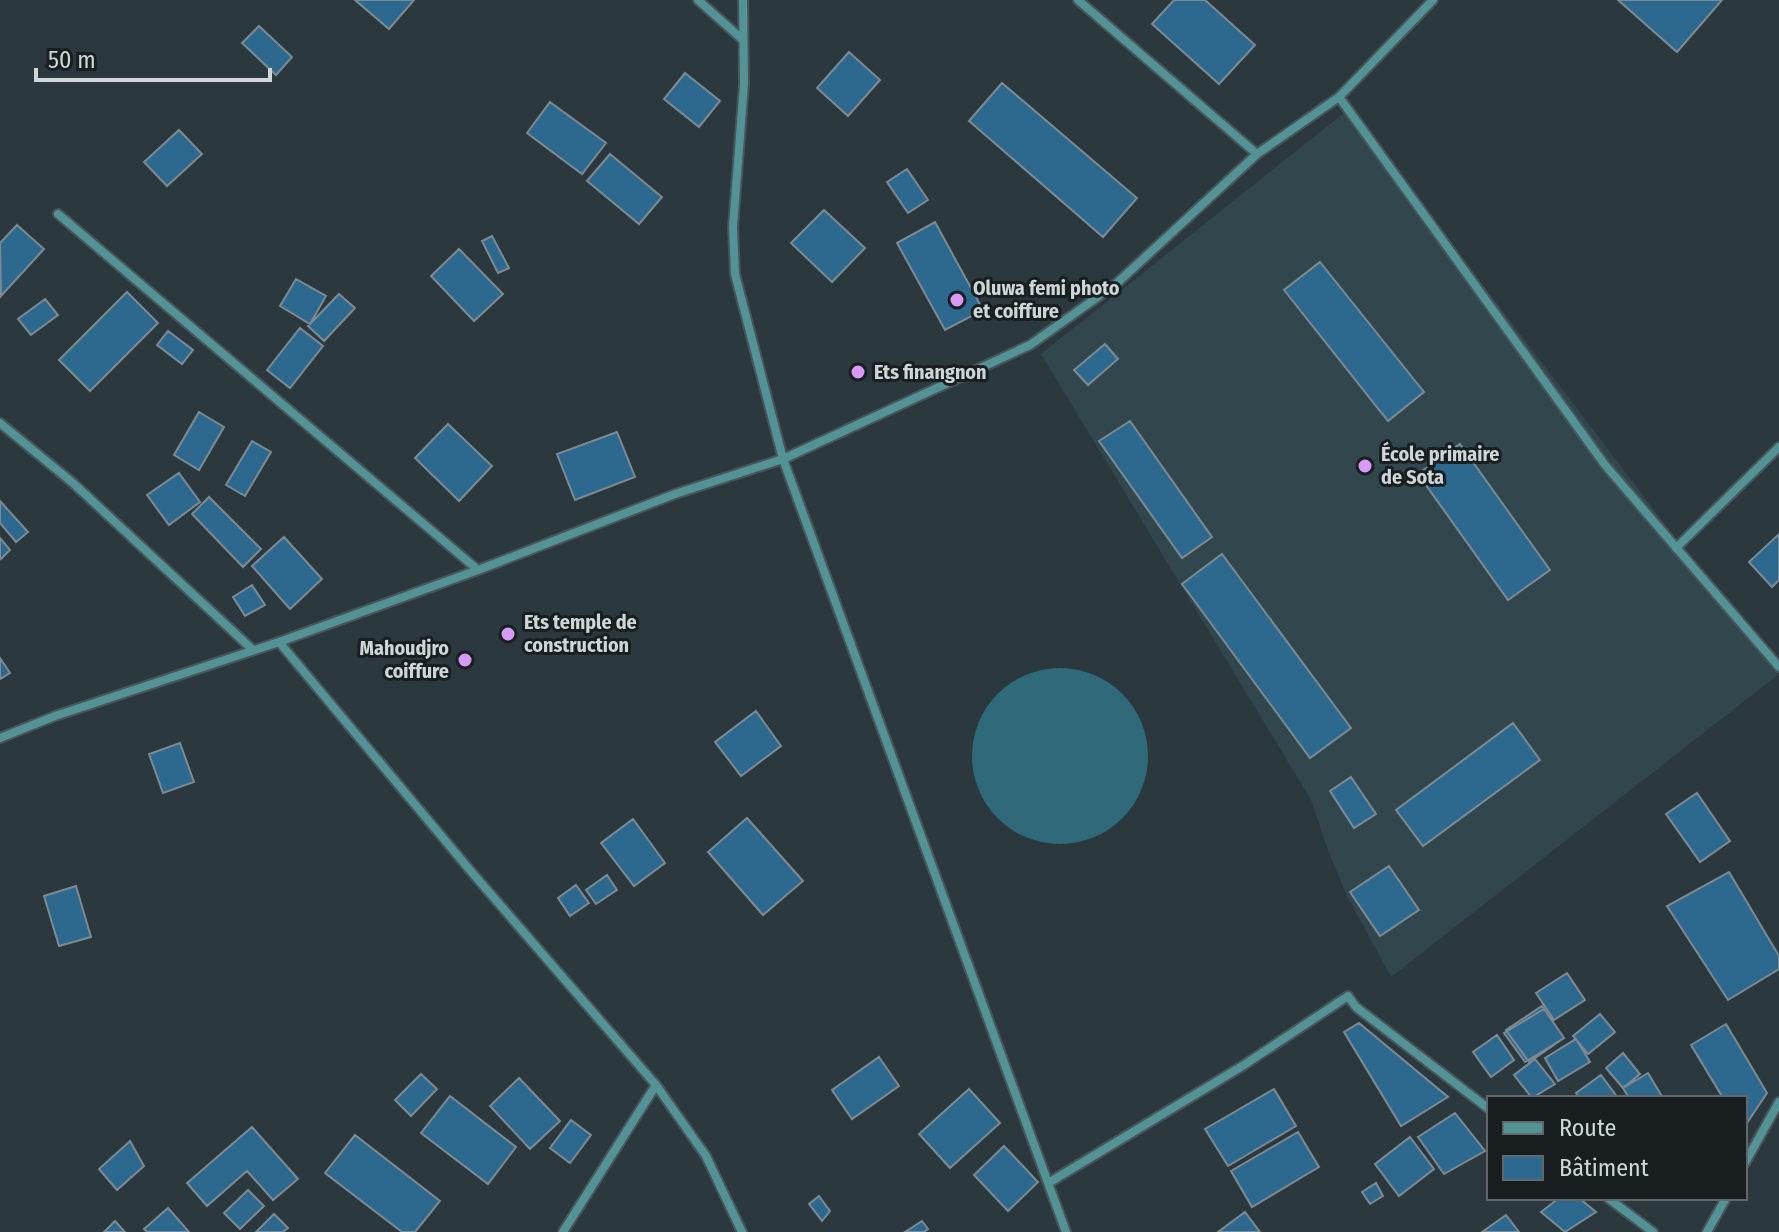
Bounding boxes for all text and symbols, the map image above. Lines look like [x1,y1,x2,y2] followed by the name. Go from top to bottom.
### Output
[36,32,270,82] scale bar
[48,46,96,74] text: 50 m
[973,276,1120,323] place label: Oluwa femi photo et coiffure
[948,291,966,309] marker: Oluwa femi photo et coiffure
[874,360,987,384] place label: Ets finangnon
[849,363,867,381] marker: Ets finangnon
[1381,441,1499,489] place label: École primaire de Sota
[1356,457,1374,475] marker: École primaire de Sota
[524,610,637,657] place label: Ets temple de construction
[499,625,517,643] marker: Ets temple de construction
[360,636,449,683] place label: Mahoudjro coiffure
[456,651,474,669] marker: Mahoudjro coiffure
[1487,1096,1747,1200] legend
[1559,1114,1616,1142] text: Route
[1559,1154,1649,1182] text: Bâtiment

